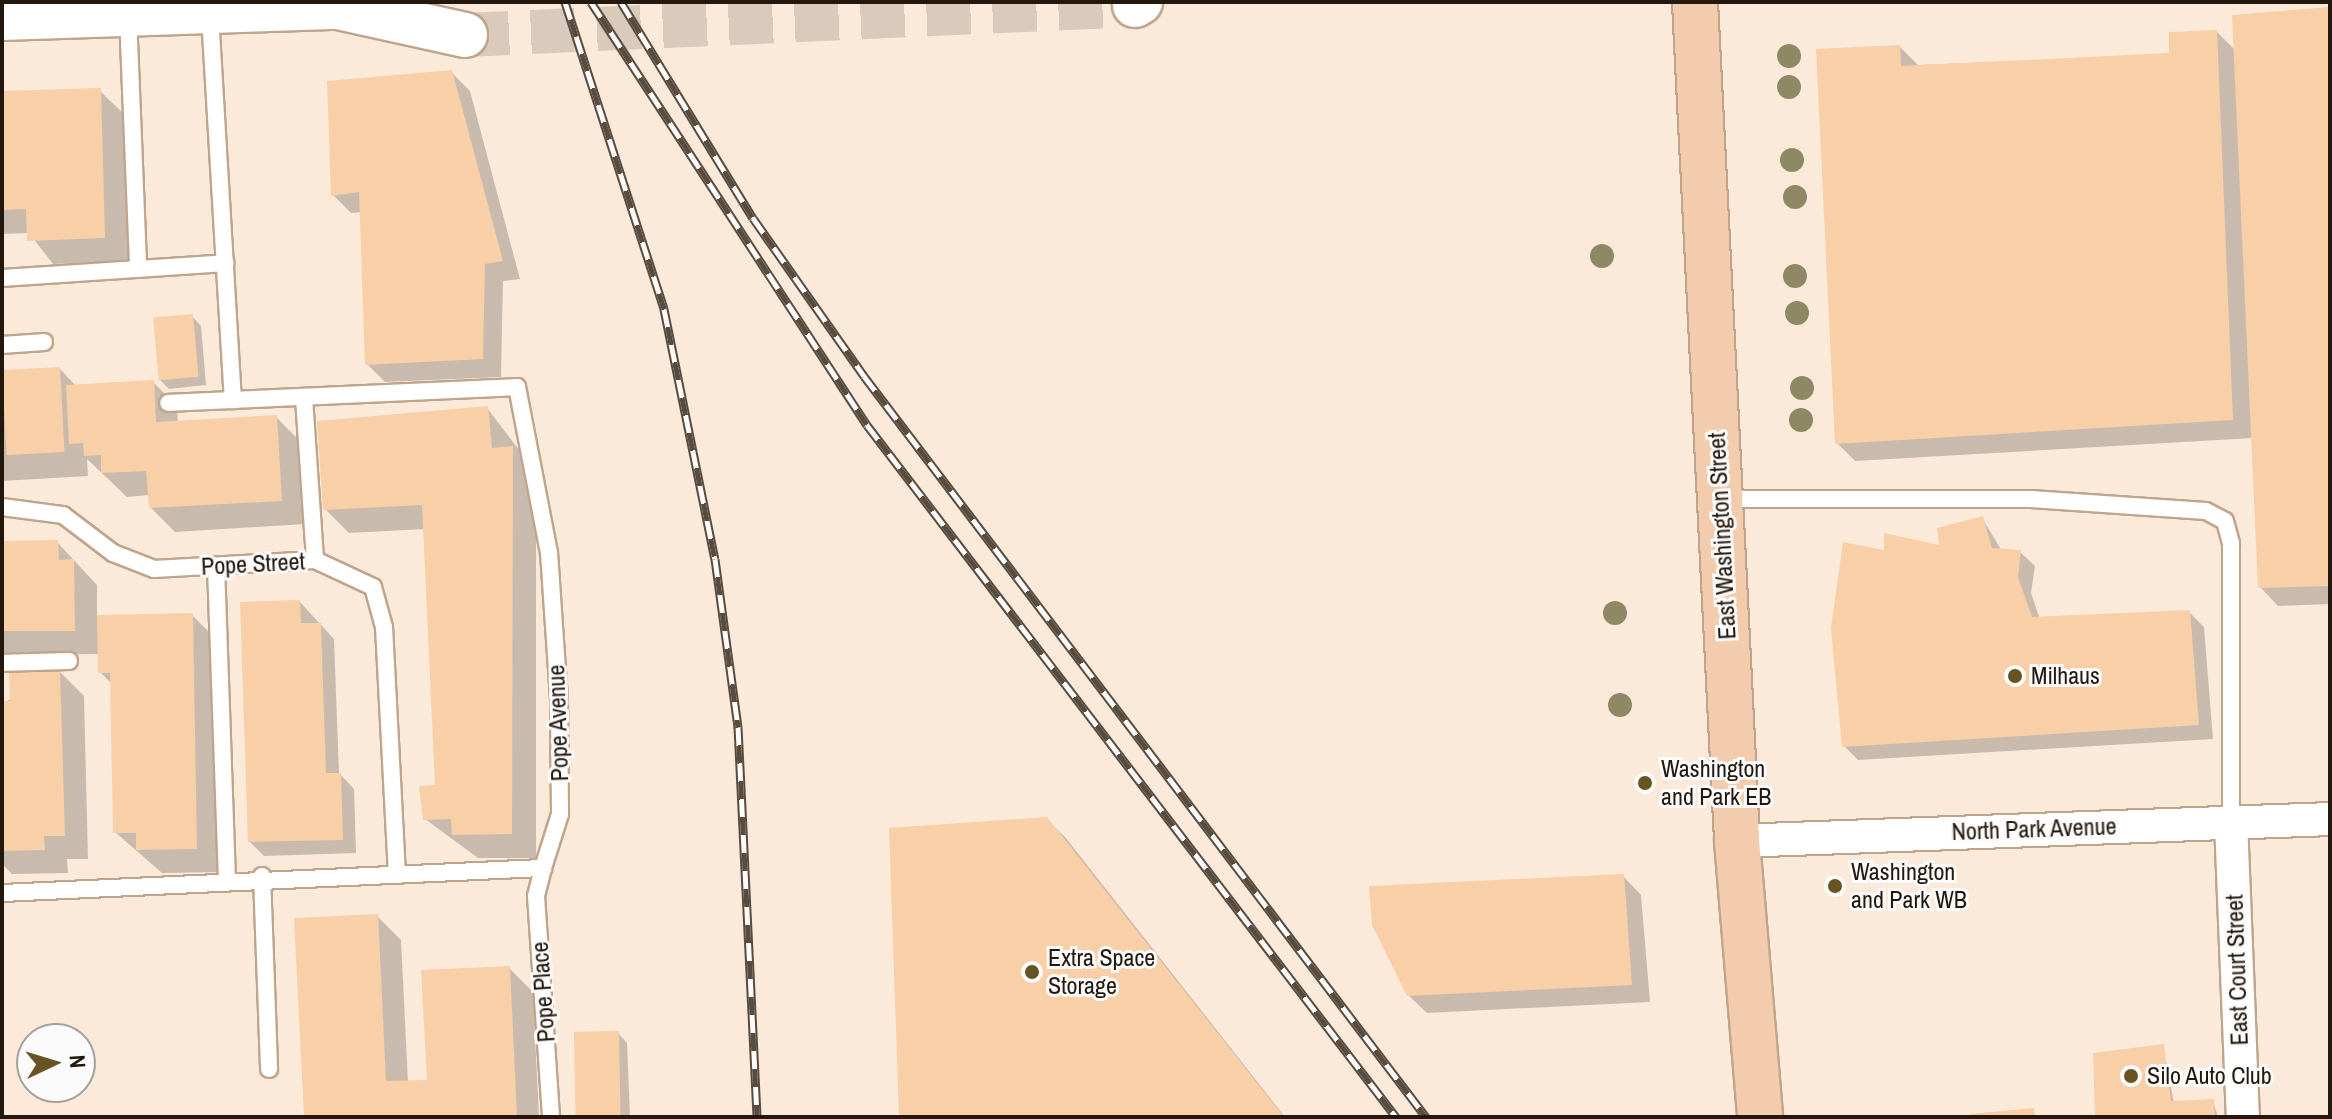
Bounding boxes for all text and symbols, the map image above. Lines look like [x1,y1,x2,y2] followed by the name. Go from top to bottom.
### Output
[1702,432,1742,640] street label: East Washington Street
[200,547,306,581] street label: Pope Street
[2031,662,2100,690] place label: Milhaus
[542,664,574,782] street label: Pope Avenue
[2006,667,2024,685] marker: Milhaus
[1661,755,1771,811] place label: Washington and Park EB
[1636,774,1654,792] marker: Washington and Park EB
[1951,812,2117,846] street label: North Park Avenue
[1851,858,1967,914] place label: Washington and Park WB
[1826,877,1844,895] marker: Washington and Park WB
[2220,894,2254,1046] street label: East Court Street
[525,941,561,1043] street label: Pope Place
[1048,944,1155,1000] place label: Extra Space Storage
[1023,963,1041,981] marker: Extra Space Storage
[16,1023,96,1103] north arrow
[63,1054,93,1069] text: N
[2147,1062,2273,1090] place label: Silo Auto Club
[2122,1067,2140,1085] marker: Silo Auto Club

